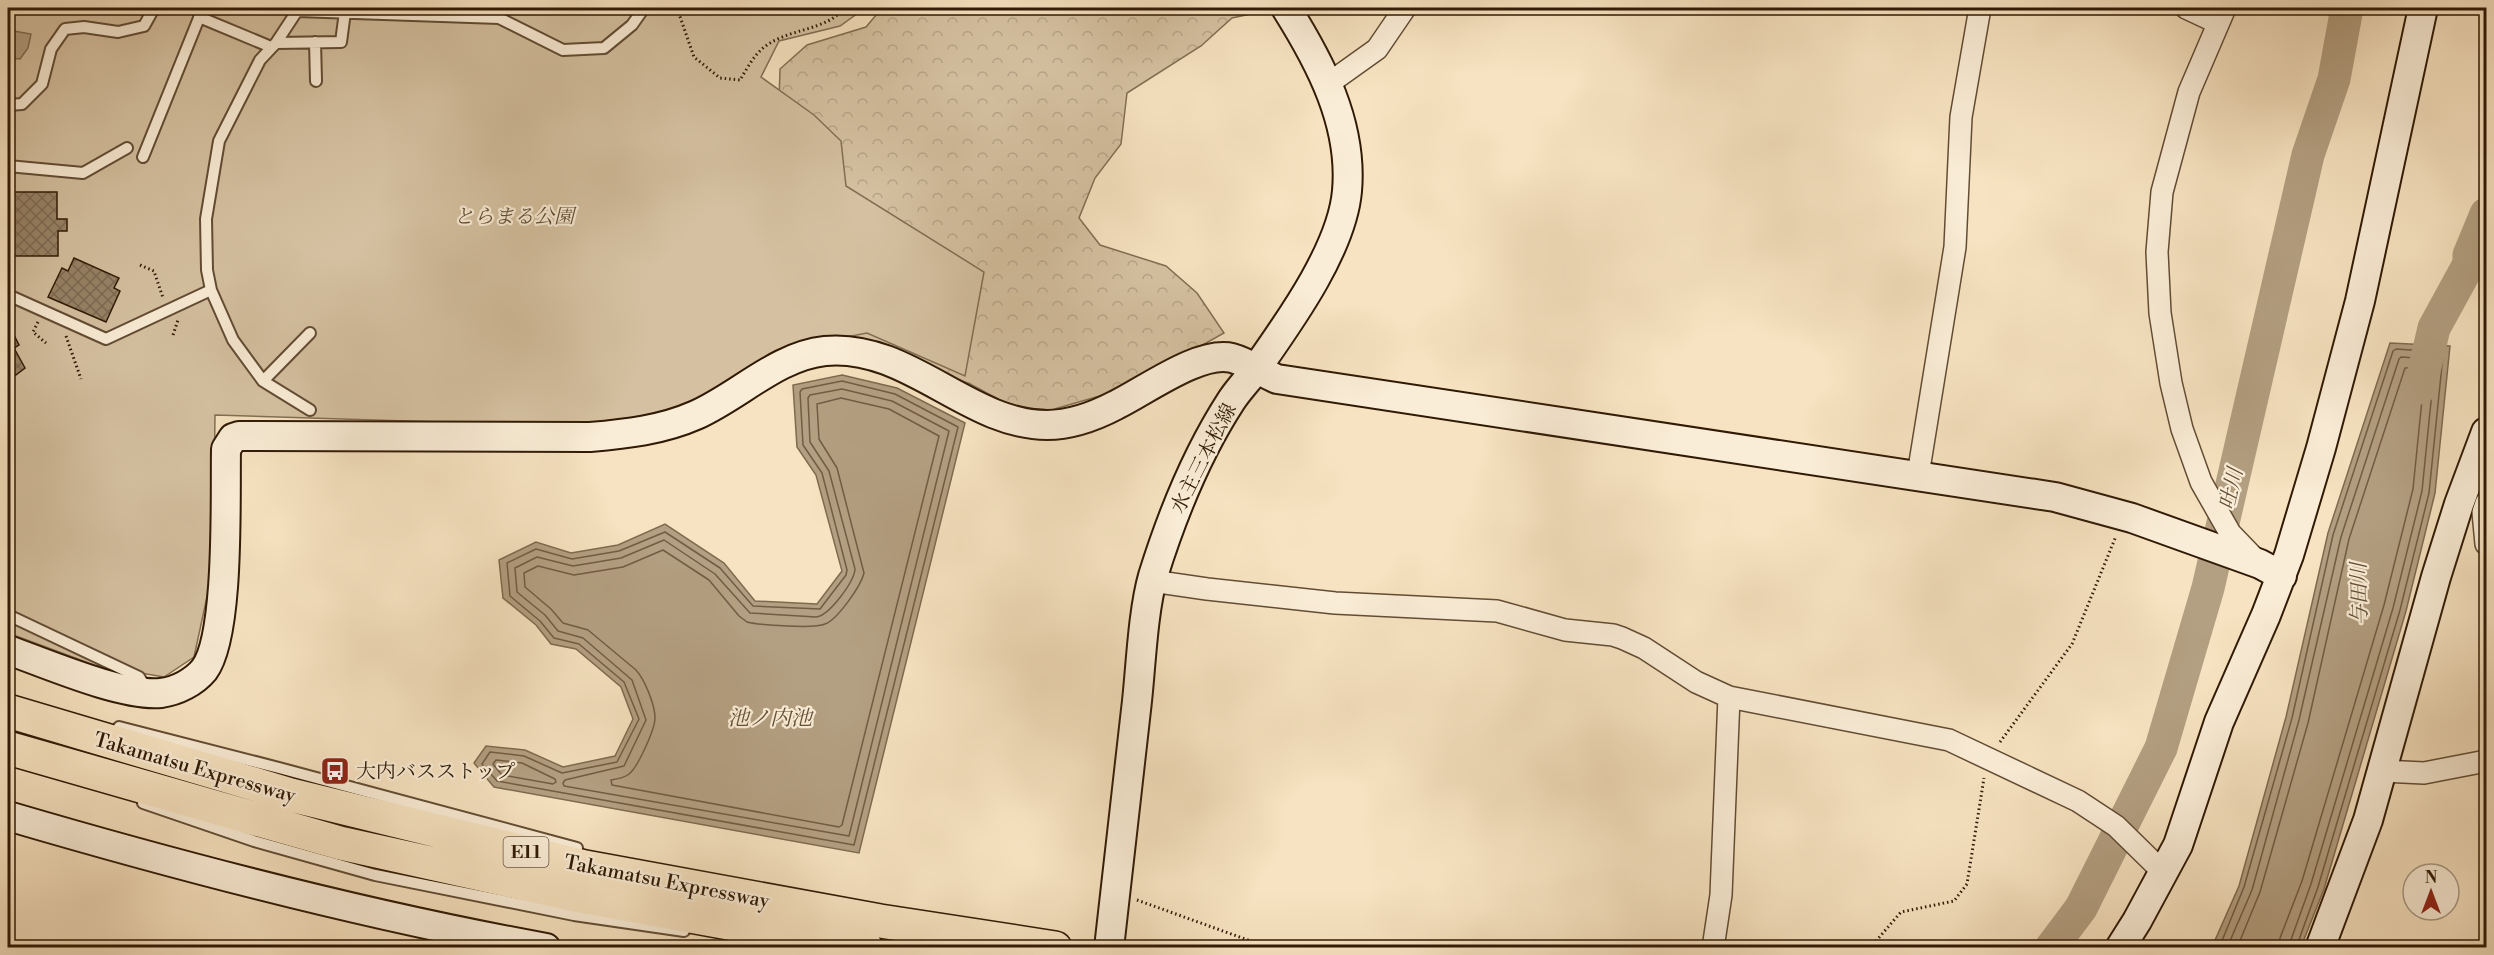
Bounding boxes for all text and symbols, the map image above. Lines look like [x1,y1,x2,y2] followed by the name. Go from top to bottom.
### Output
[454,205,577,230] park label: とらまる公園
[1166,400,1243,518] street label: 水主三本松線
[2215,464,2250,513] water label: 吐川
[2346,560,2374,626] water label: 与田川
[728,706,814,732] water label: 池ノ内池
[91,728,299,809] street label: Takamatsu Expressway
[319,755,351,787] bus stop icon: 大内バスストップ
[356,760,515,785] place label: 大内バスストップ
[504,837,548,867] road number: E11
[562,850,772,915] street label: Takamatsu Expressway
[2401,862,2461,922] north arrow
[2425,868,2438,888] text: N

